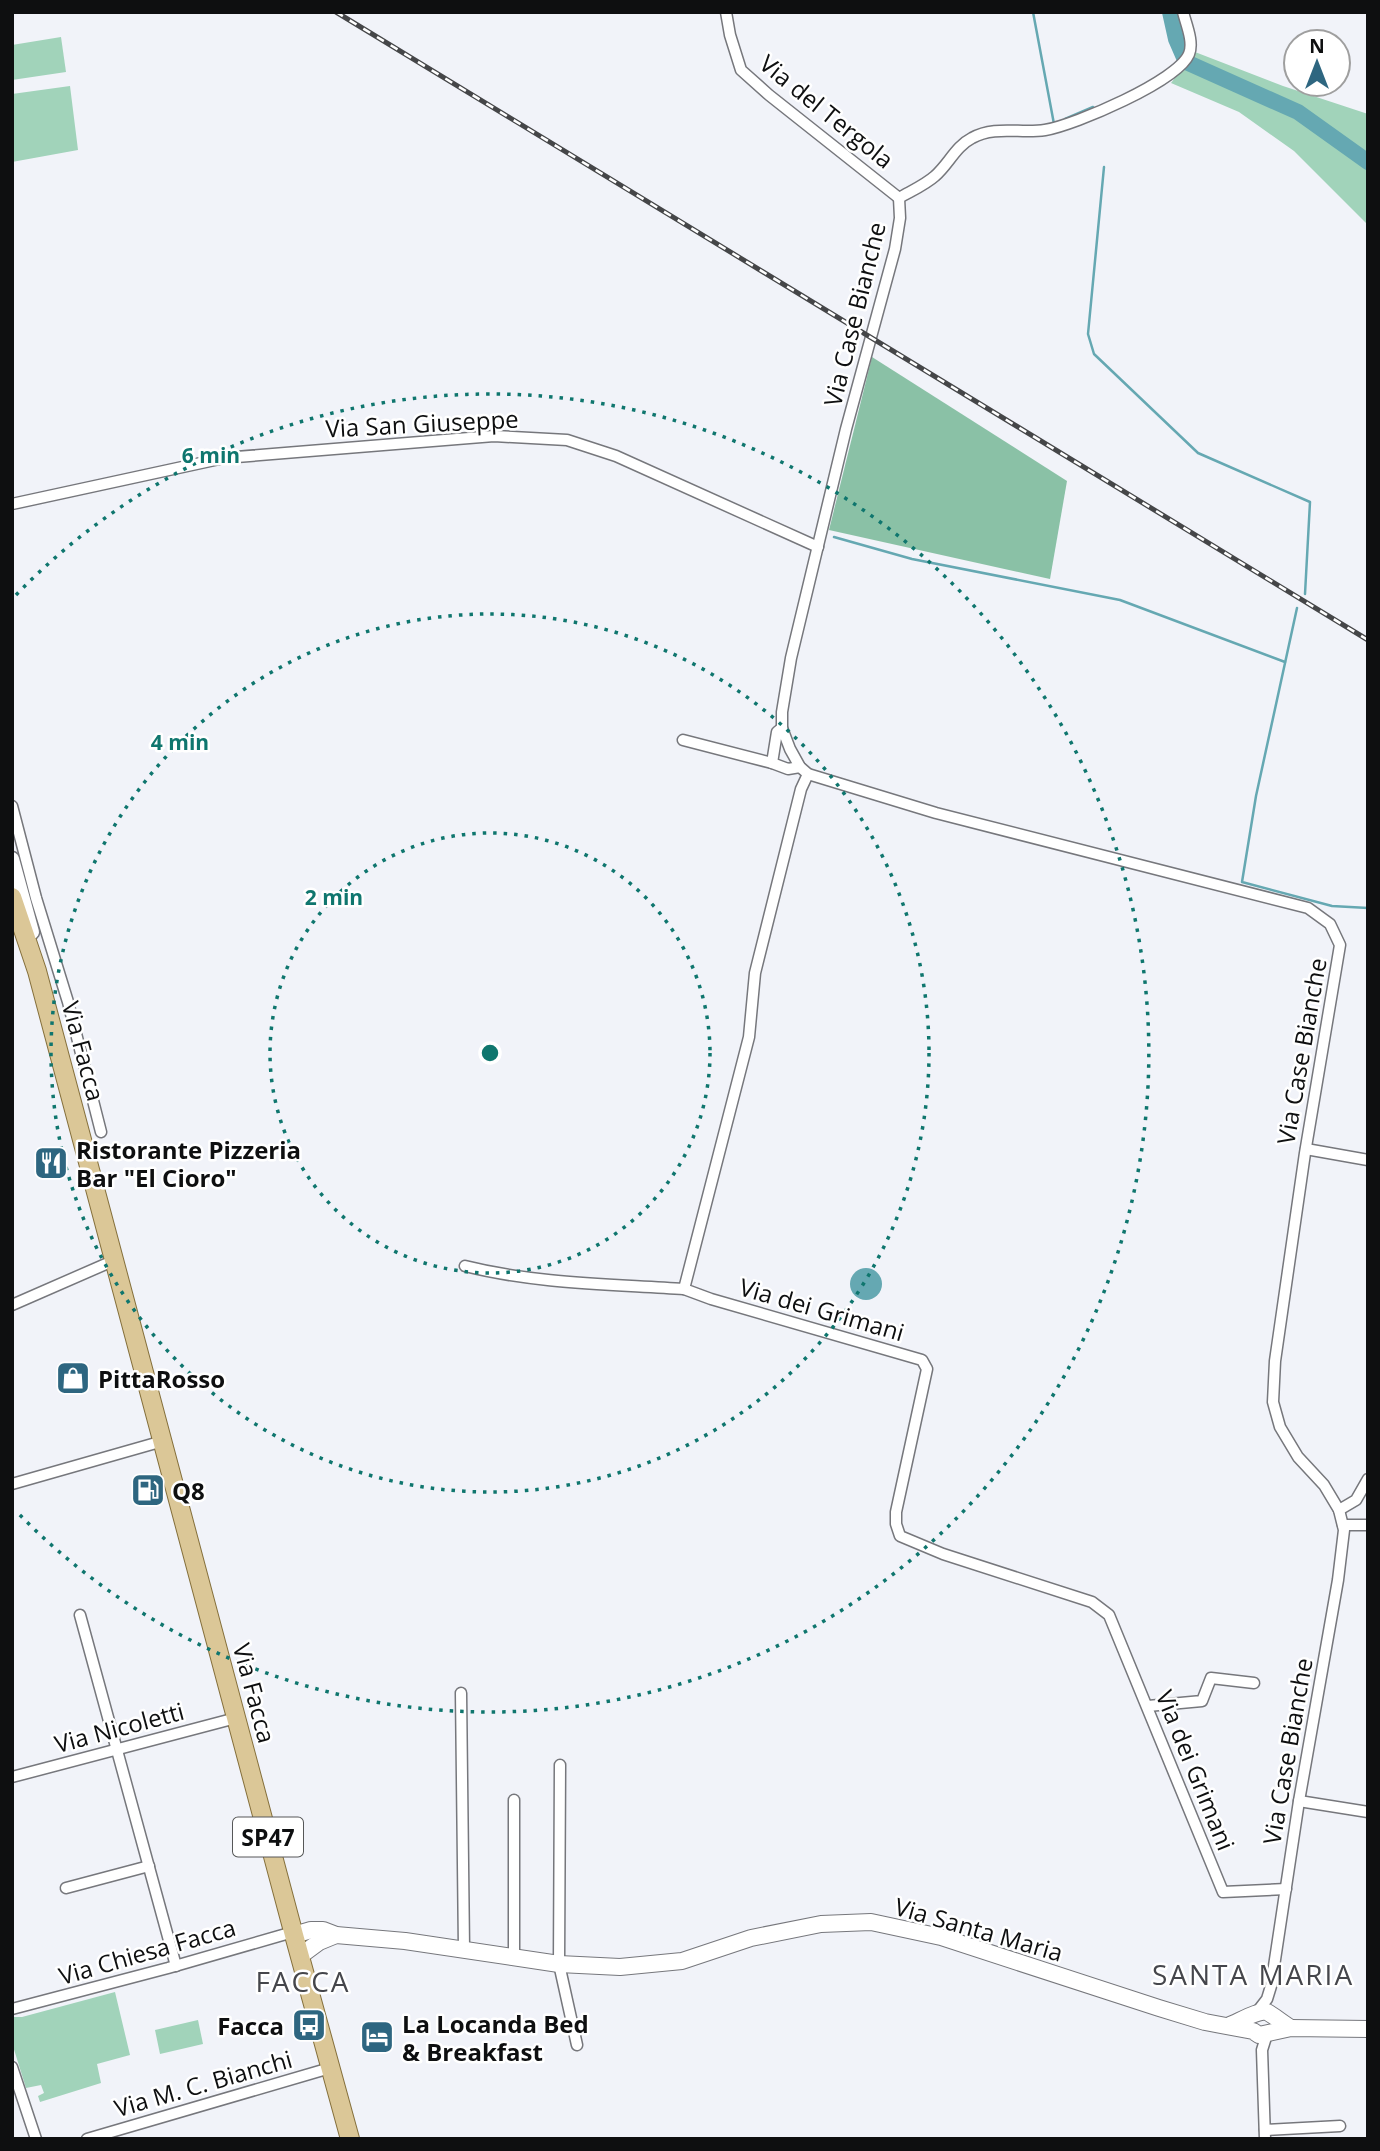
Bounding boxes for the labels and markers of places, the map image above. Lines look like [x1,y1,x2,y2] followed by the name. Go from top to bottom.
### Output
[478,1041,502,1065] centre of rings
[76,1133,301,1194] place label: Ristorante Pizzeria Bar "El Cioro"
[32,1144,70,1182] restaurant icon: Ristorante Pizzeria Bar "El Cioro"
[54,1359,92,1397] shop icon: PittaRosso
[98,1362,225,1395] place label: PittaRosso
[129,1471,167,1509] fuel station icon: Q8
[172,1474,205,1507] place label: Q8
[290,2006,328,2044] bus stop icon: Facca
[402,2007,589,2068] place label: La Locanda Bed & Breakfast
[217,2009,284,2042] place label: Facca
[358,2018,396,2056] hotel icon: La Locanda Bed & Breakfast

